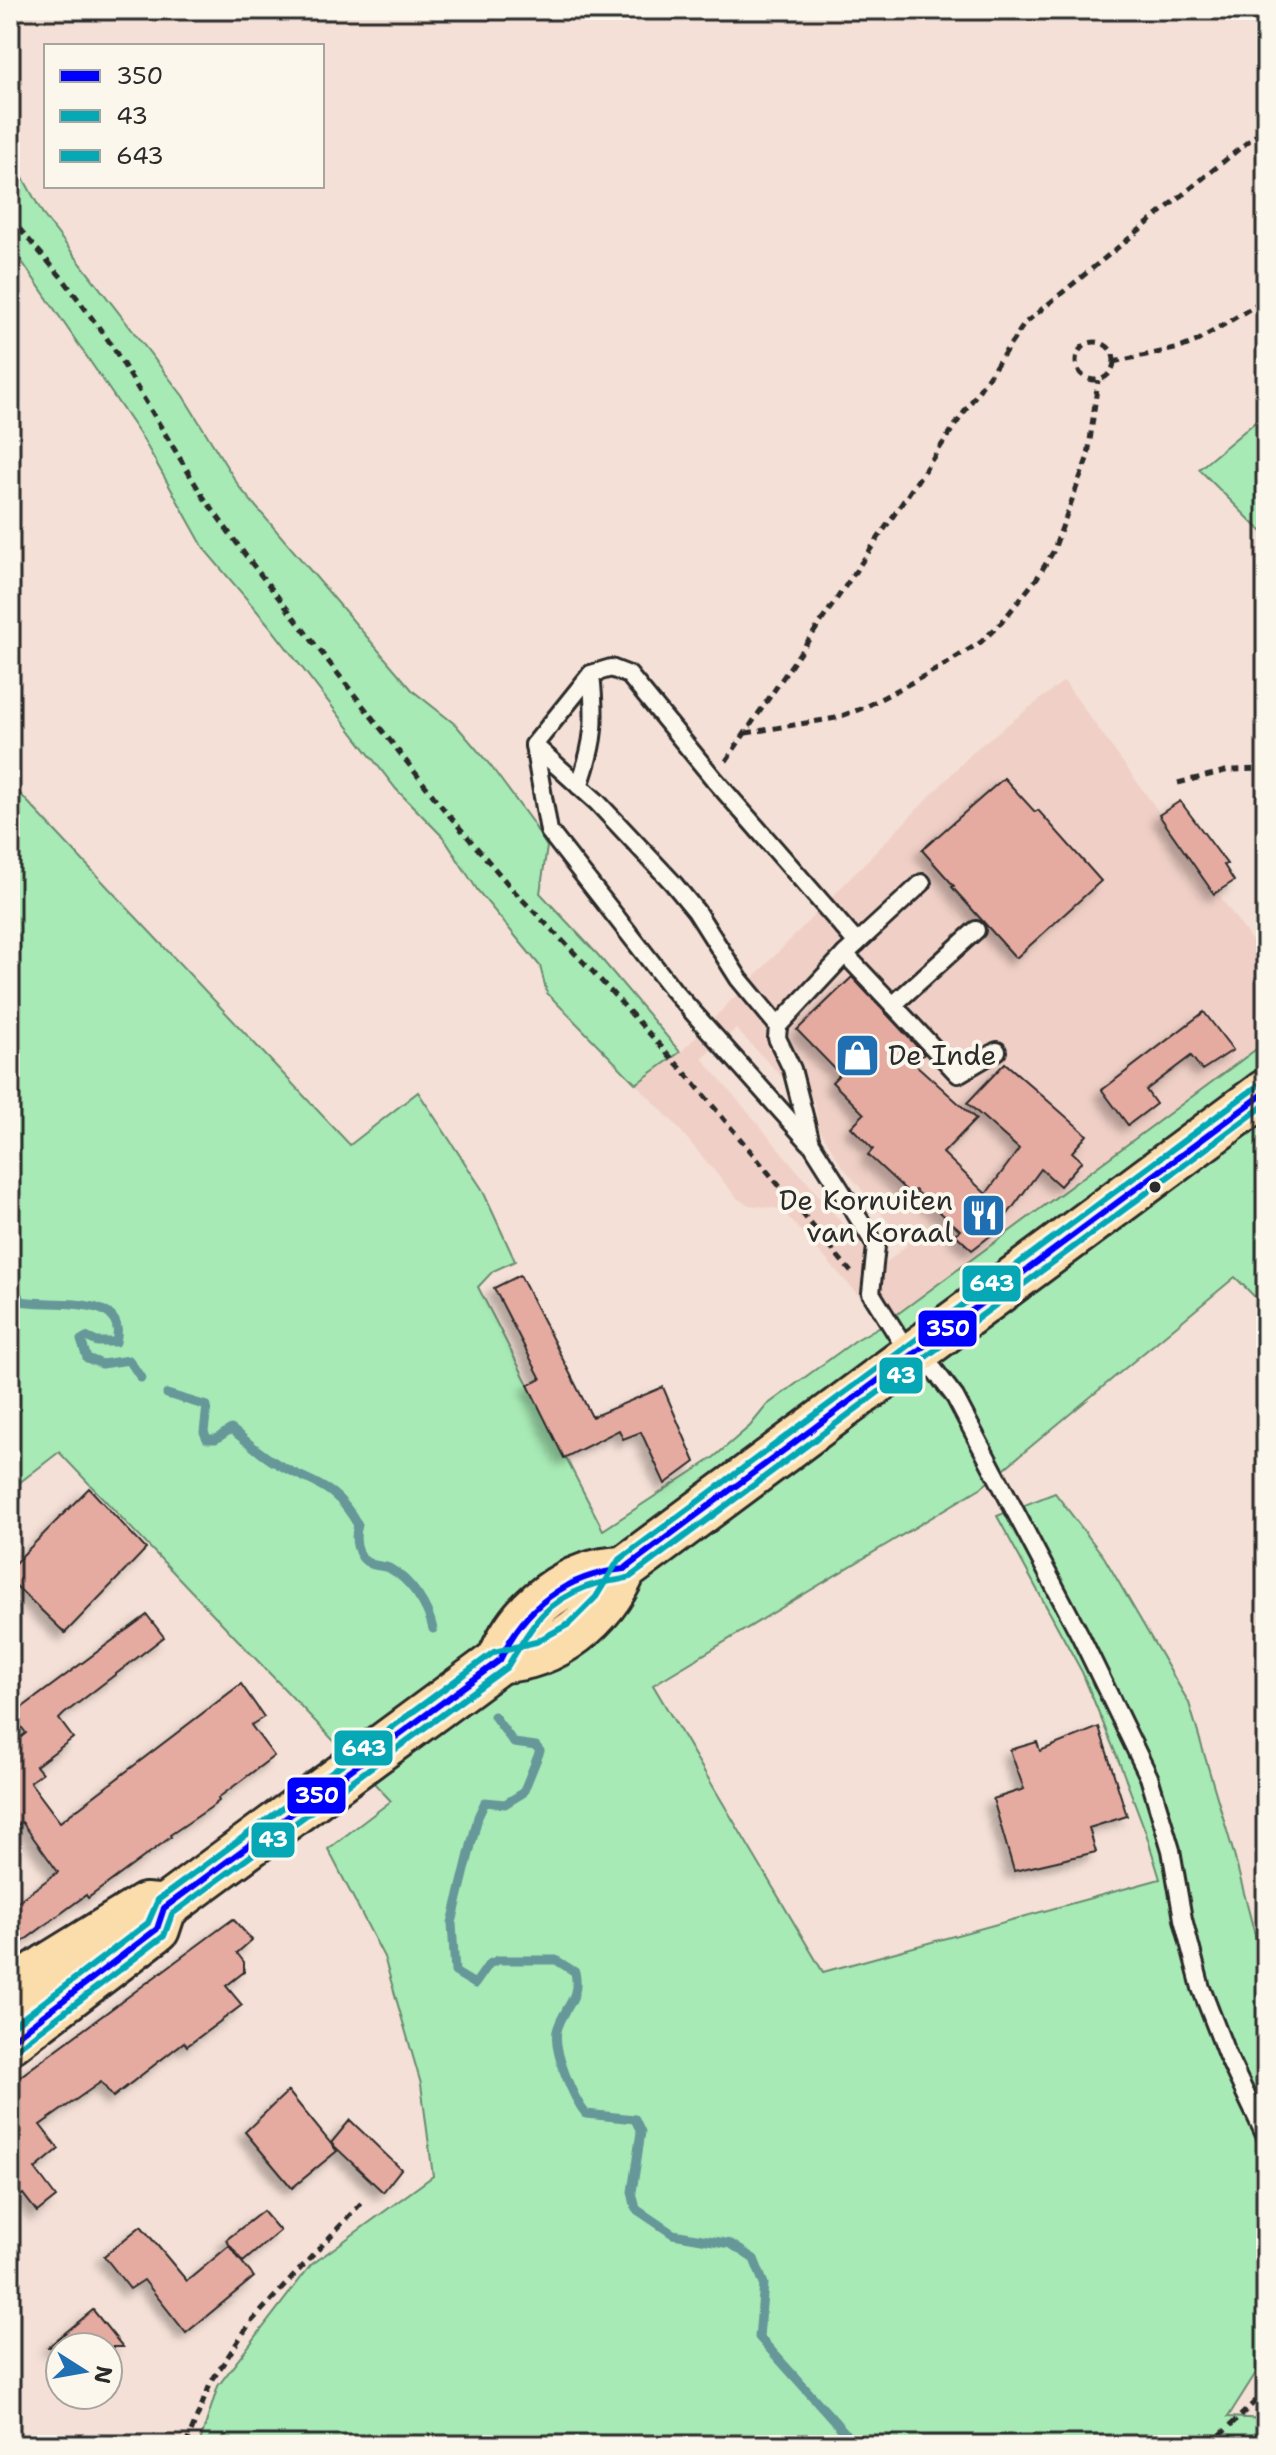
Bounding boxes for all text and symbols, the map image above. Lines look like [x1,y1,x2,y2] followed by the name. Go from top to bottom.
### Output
[44,44,324,188] legend
[116,60,163,92] text: 350
[116,100,148,132] text: 43
[116,140,164,172] text: 643
[833,1031,881,1079] shop icon: De Inde
[888,1036,997,1074] place label: De Inde
[1147,1179,1163,1195] unlabelled marker
[779,1181,954,1251] place label: De Kornuiten van Koraal
[960,1192,1008,1240] restaurant icon: De Kornuiten van Koraal
[961,1264,1022,1303] line badge: 643
[970,1269,1015,1298] text: 643
[917,1309,978,1348] line badge: 350
[926,1314,970,1343] text: 350
[878,1356,924,1395] line badge: 43
[886,1361,916,1390] text: 43
[333,1729,394,1767] line badge: 643
[342,1734,387,1763] text: 643
[286,1776,347,1815] line badge: 350
[295,1781,339,1810] text: 350
[250,1821,296,1859] line badge: 43
[258,1825,288,1854] text: 43
[44,2331,124,2411] north arrow
[87,2363,119,2386] text: N

